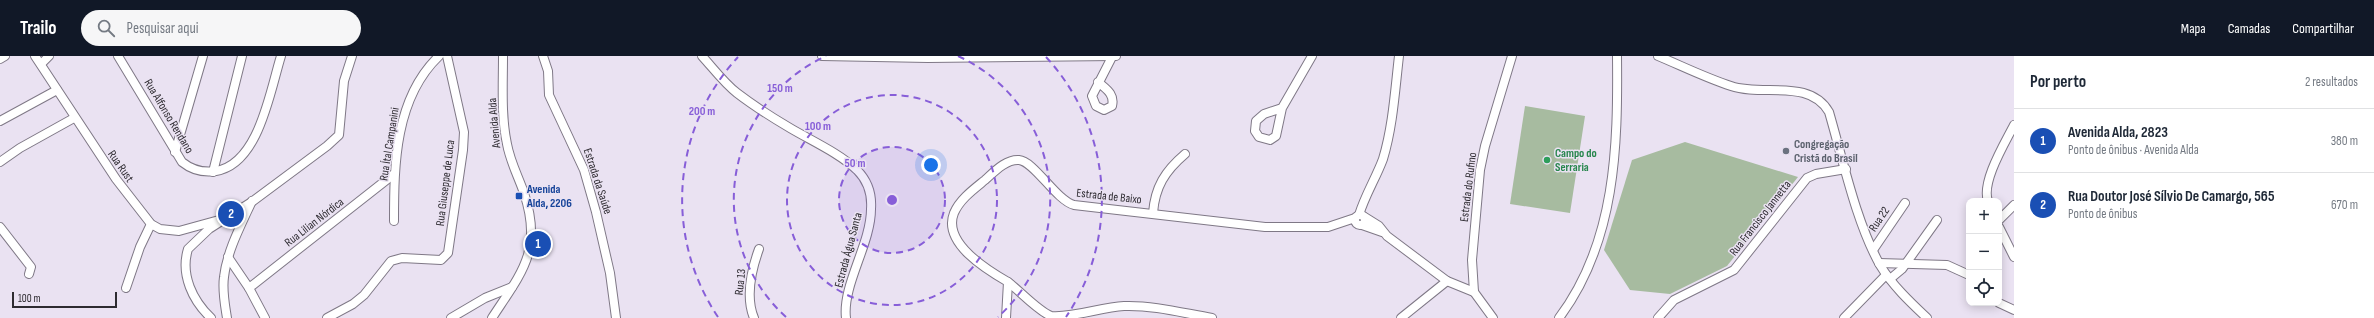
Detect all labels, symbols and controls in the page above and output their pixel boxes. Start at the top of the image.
search box [81,10,361,46]
text: Trailo [20,17,57,40]
icon: search [95,17,117,39]
text: Pesquisar aqui [127,19,199,38]
text: Mapa [2181,20,2206,37]
text: Camadas [2228,20,2270,37]
text: Compartilhar [2292,20,2354,37]
text: Por perto [2030,72,2086,92]
text: 2 resultados [2305,74,2358,90]
street label: Rua Alfonso Rendano [140,76,197,156]
text: 150 m [767,81,793,96]
street label: Avenida Alda [485,97,504,150]
text: 200 m [689,104,715,119]
street label: Rua Ítal Campanini [376,106,403,182]
text: 100 m [805,119,831,134]
text: Avenida Alda, 2823 [2068,123,2168,142]
text: 1 [2040,133,2046,149]
text: 380 m [2331,133,2358,149]
place label: Congregação Cristã do Brasil [1794,137,1858,166]
street label: Rua Giuseppe de Luca [433,139,458,227]
text: Ponto de ônibus · Avenida Alda [2068,142,2199,158]
street label: Estrada da Saúde [580,146,615,216]
place label: Campo do Serraria [1555,146,1597,175]
marker: Congregação Cristã do Brasil [1781,146,1791,156]
street label: Rua Rust [104,147,137,185]
street label: Estrada do Rufino [1457,151,1480,223]
your location [921,155,941,175]
marker: Campo do Serraria [1542,155,1552,165]
text: 50 m [845,156,865,171]
street label: Rua Francisco Jannetta [1726,177,1795,259]
place label: Avenida Alda, 2206 [526,182,572,211]
street label: Estrada de Baixo [1076,186,1142,207]
text: Rua Doutor José Sílvio De Camargo, 565 [2068,187,2274,206]
marker: Avenida Alda, 2206 [514,191,524,201]
centre of rings [885,193,899,207]
street label: Rua Lilian Nórdica [282,194,347,250]
text: 2 [2040,197,2046,213]
text: 670 m [2331,197,2358,213]
map controls [1966,198,2002,306]
button: + [1966,198,2002,234]
pin: 2 [218,199,244,229]
street label: Rua 22 [1866,204,1893,235]
text: Ponto de ônibus [2068,206,2137,222]
street label: Estrada Água Santa [831,211,866,289]
pin: 1 [525,229,551,259]
button: − [1966,234,2002,270]
street label: Rua 13 [732,268,749,296]
button: locate [1966,270,2002,306]
scale bar [12,290,117,309]
text: 100 m [18,292,40,305]

